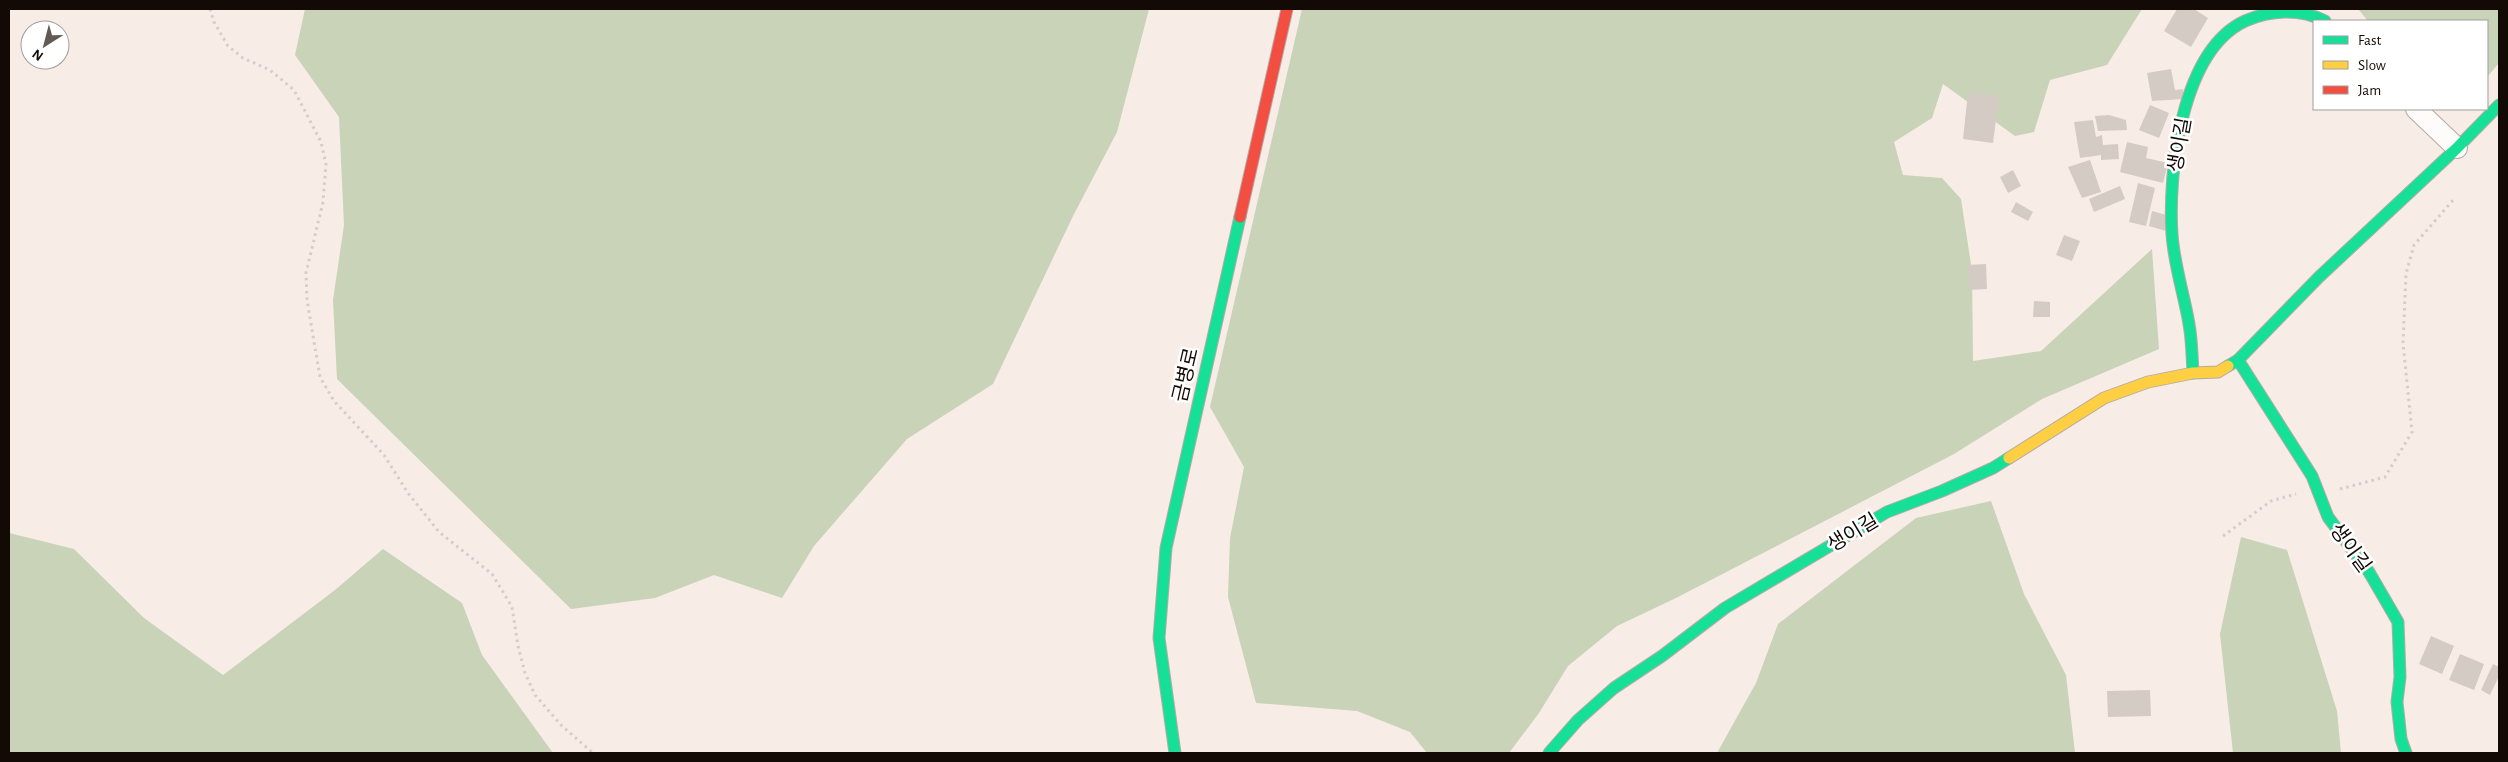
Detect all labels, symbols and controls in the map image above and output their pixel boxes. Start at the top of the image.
north arrow [20,20,70,70]
legend [2313,20,2488,110]
text: Fast [2358,33,2382,48]
text: N [30,46,46,63]
text: Slow [2358,58,2386,73]
text: Jam [2358,83,2381,98]
street label: 생이길 [2164,116,2195,174]
street label: 금병로 [1169,346,1202,404]
street label: 생이길 [1824,509,1882,556]
street label: 생이길 [2326,519,2375,576]

